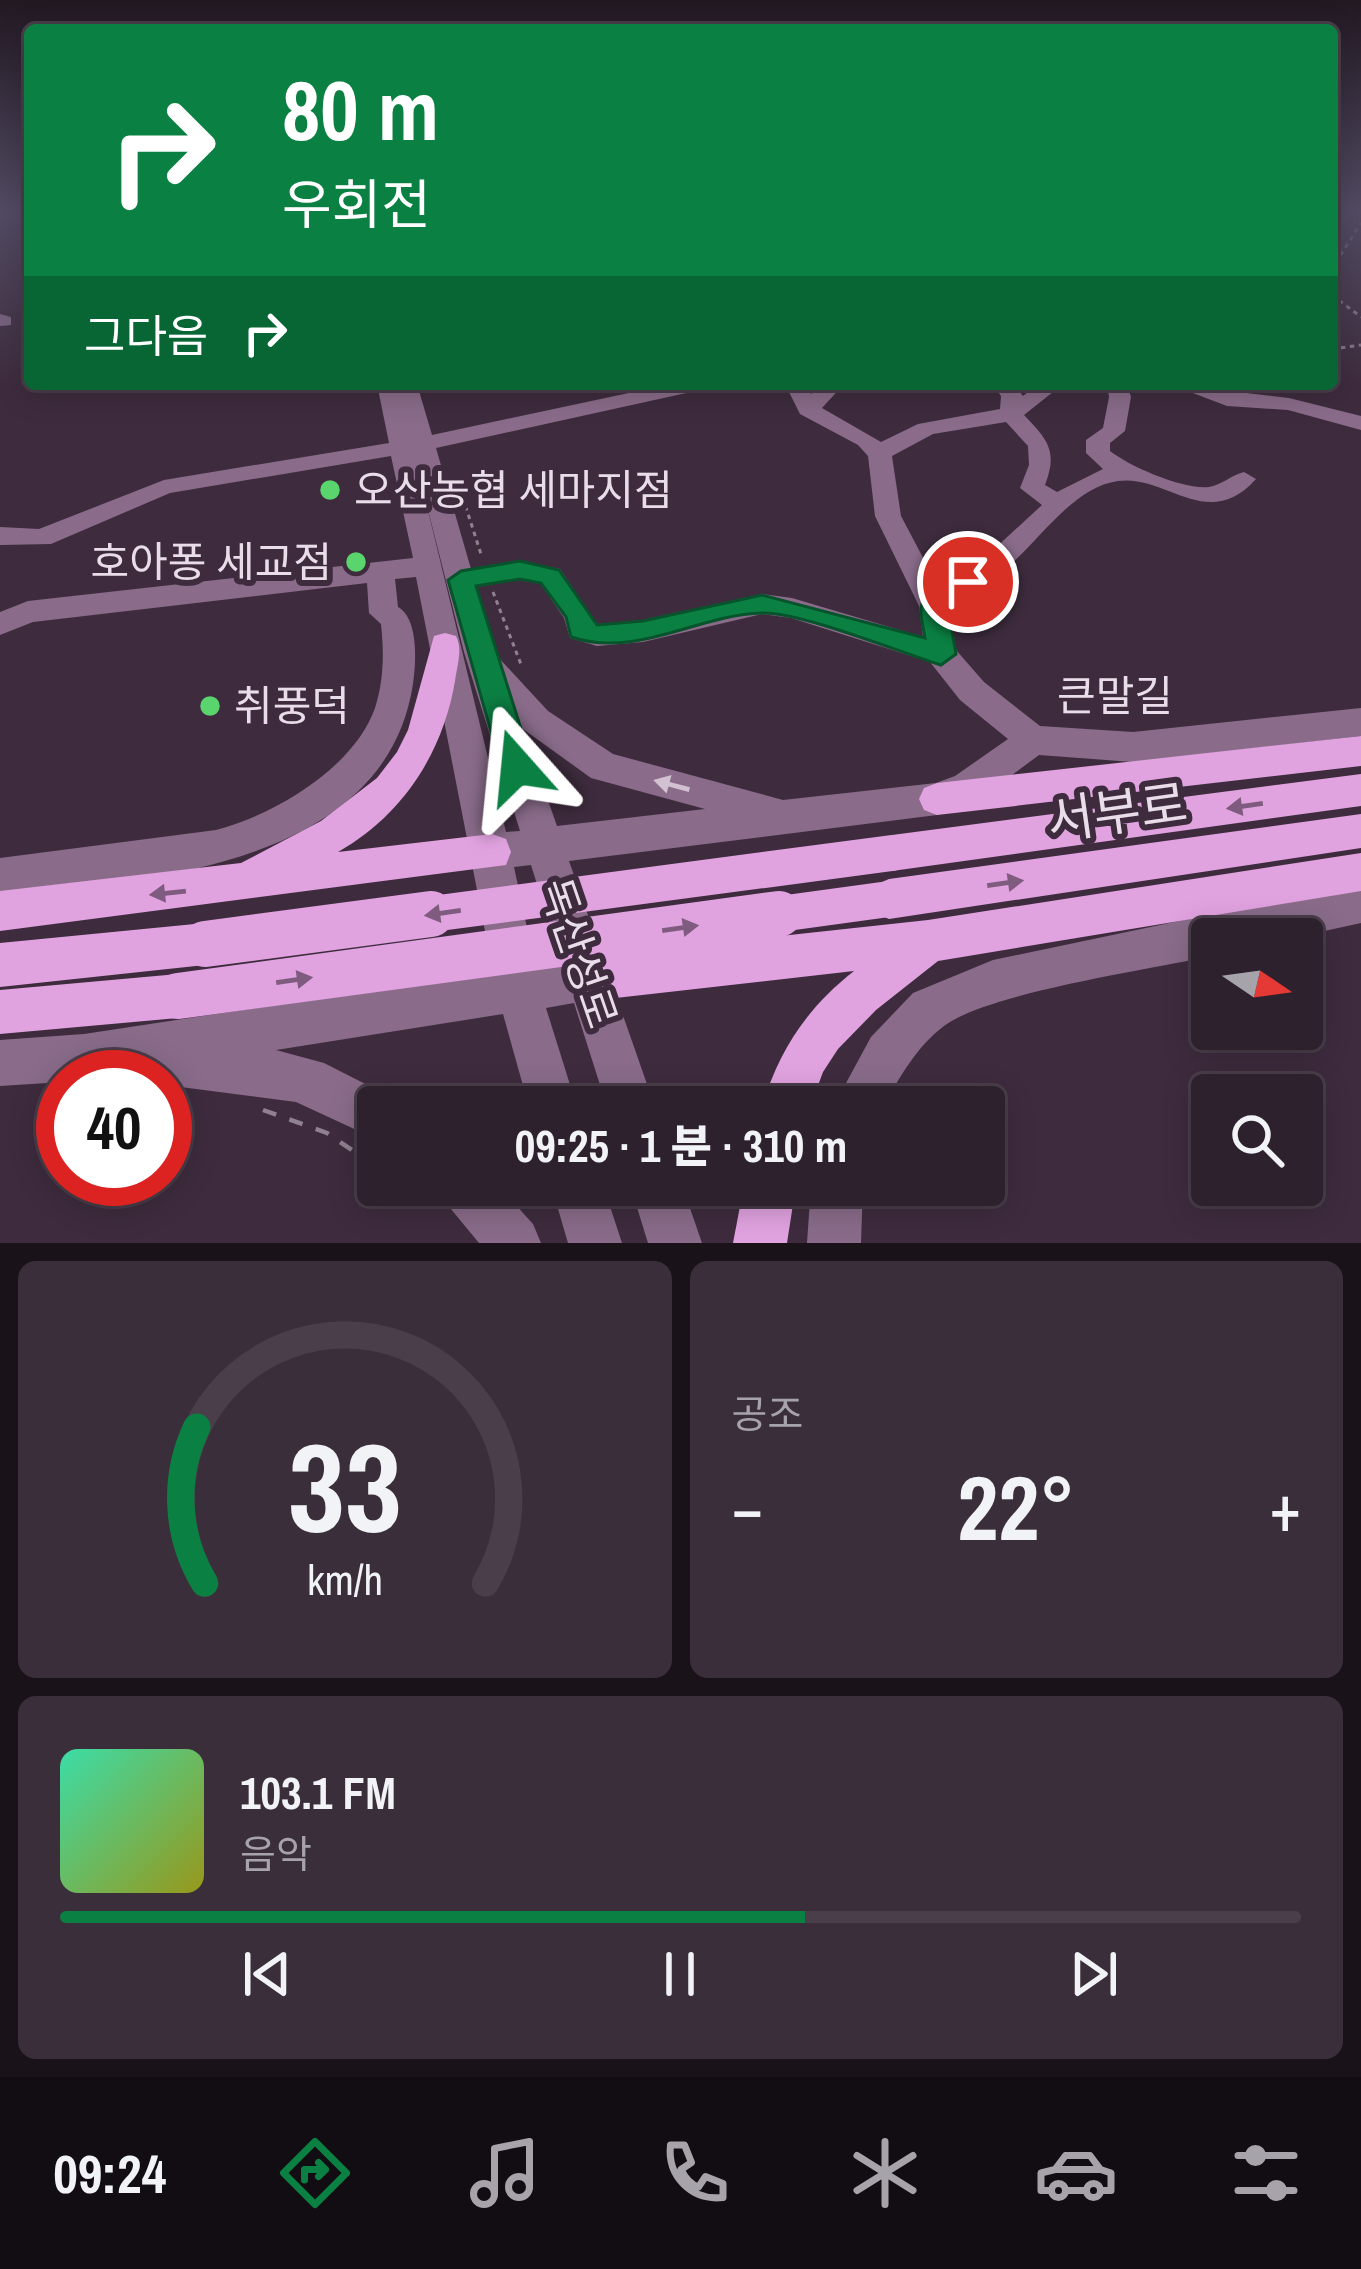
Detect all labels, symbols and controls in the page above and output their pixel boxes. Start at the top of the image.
text: 80 m [282,53,439,166]
icon: right [84,72,240,228]
text: 우회전 [282,168,431,241]
icon: right [232,300,298,366]
text: 그다음 [84,305,208,366]
place label: 오산농협 세마지점 [354,462,673,518]
marker: 오산농협 세마지점 [317,477,343,503]
pin [917,531,1019,633]
place label: 호아퐁 세교점 [91,534,332,590]
marker: 호아퐁 세교점 [343,549,369,575]
icon: arrive [935,549,1001,615]
street label: 큰말길 [1057,668,1173,724]
place label: 취풍덕 [234,678,350,734]
marker: 취풍덕 [197,693,223,719]
position arrow [454,704,580,830]
street label: 서부로 [1042,768,1191,855]
one-way arrow [654,775,691,794]
one-way arrow [1226,796,1263,815]
street label: 독산성로 [527,871,631,1035]
one-way arrow [987,873,1024,892]
one-way arrow [149,884,186,903]
one-way arrow [424,903,462,922]
one-way arrow [662,918,699,937]
north arrow [1191,918,1323,1050]
map controls [1191,918,1323,1206]
one-way arrow [276,971,313,990]
speed limit sign: 40 [36,1050,192,1206]
button: search [1191,1074,1323,1206]
text: 09:25 · 1 분 · 310 m [515,1115,847,1176]
text: 공조 [732,1388,803,1440]
text: 33 [288,1403,402,1571]
text: 22° [957,1447,1075,1568]
text: − [732,1463,763,1552]
text: + [1269,1463,1301,1552]
text: km/h [307,1550,383,1607]
text: 103.1 FM [240,1762,396,1823]
text: 음악 [240,1828,312,1880]
icon: previous [234,1941,300,2007]
icon: pause [647,1941,713,2007]
icon: next [1061,1941,1127,2007]
icon: directions [273,2131,357,2215]
icon: music [463,2131,547,2215]
icon: phone [653,2131,737,2215]
icon: climate [843,2131,927,2215]
icon: car [1034,2131,1118,2215]
icon: filters [1224,2131,1308,2215]
text: 09:24 [53,2137,166,2210]

